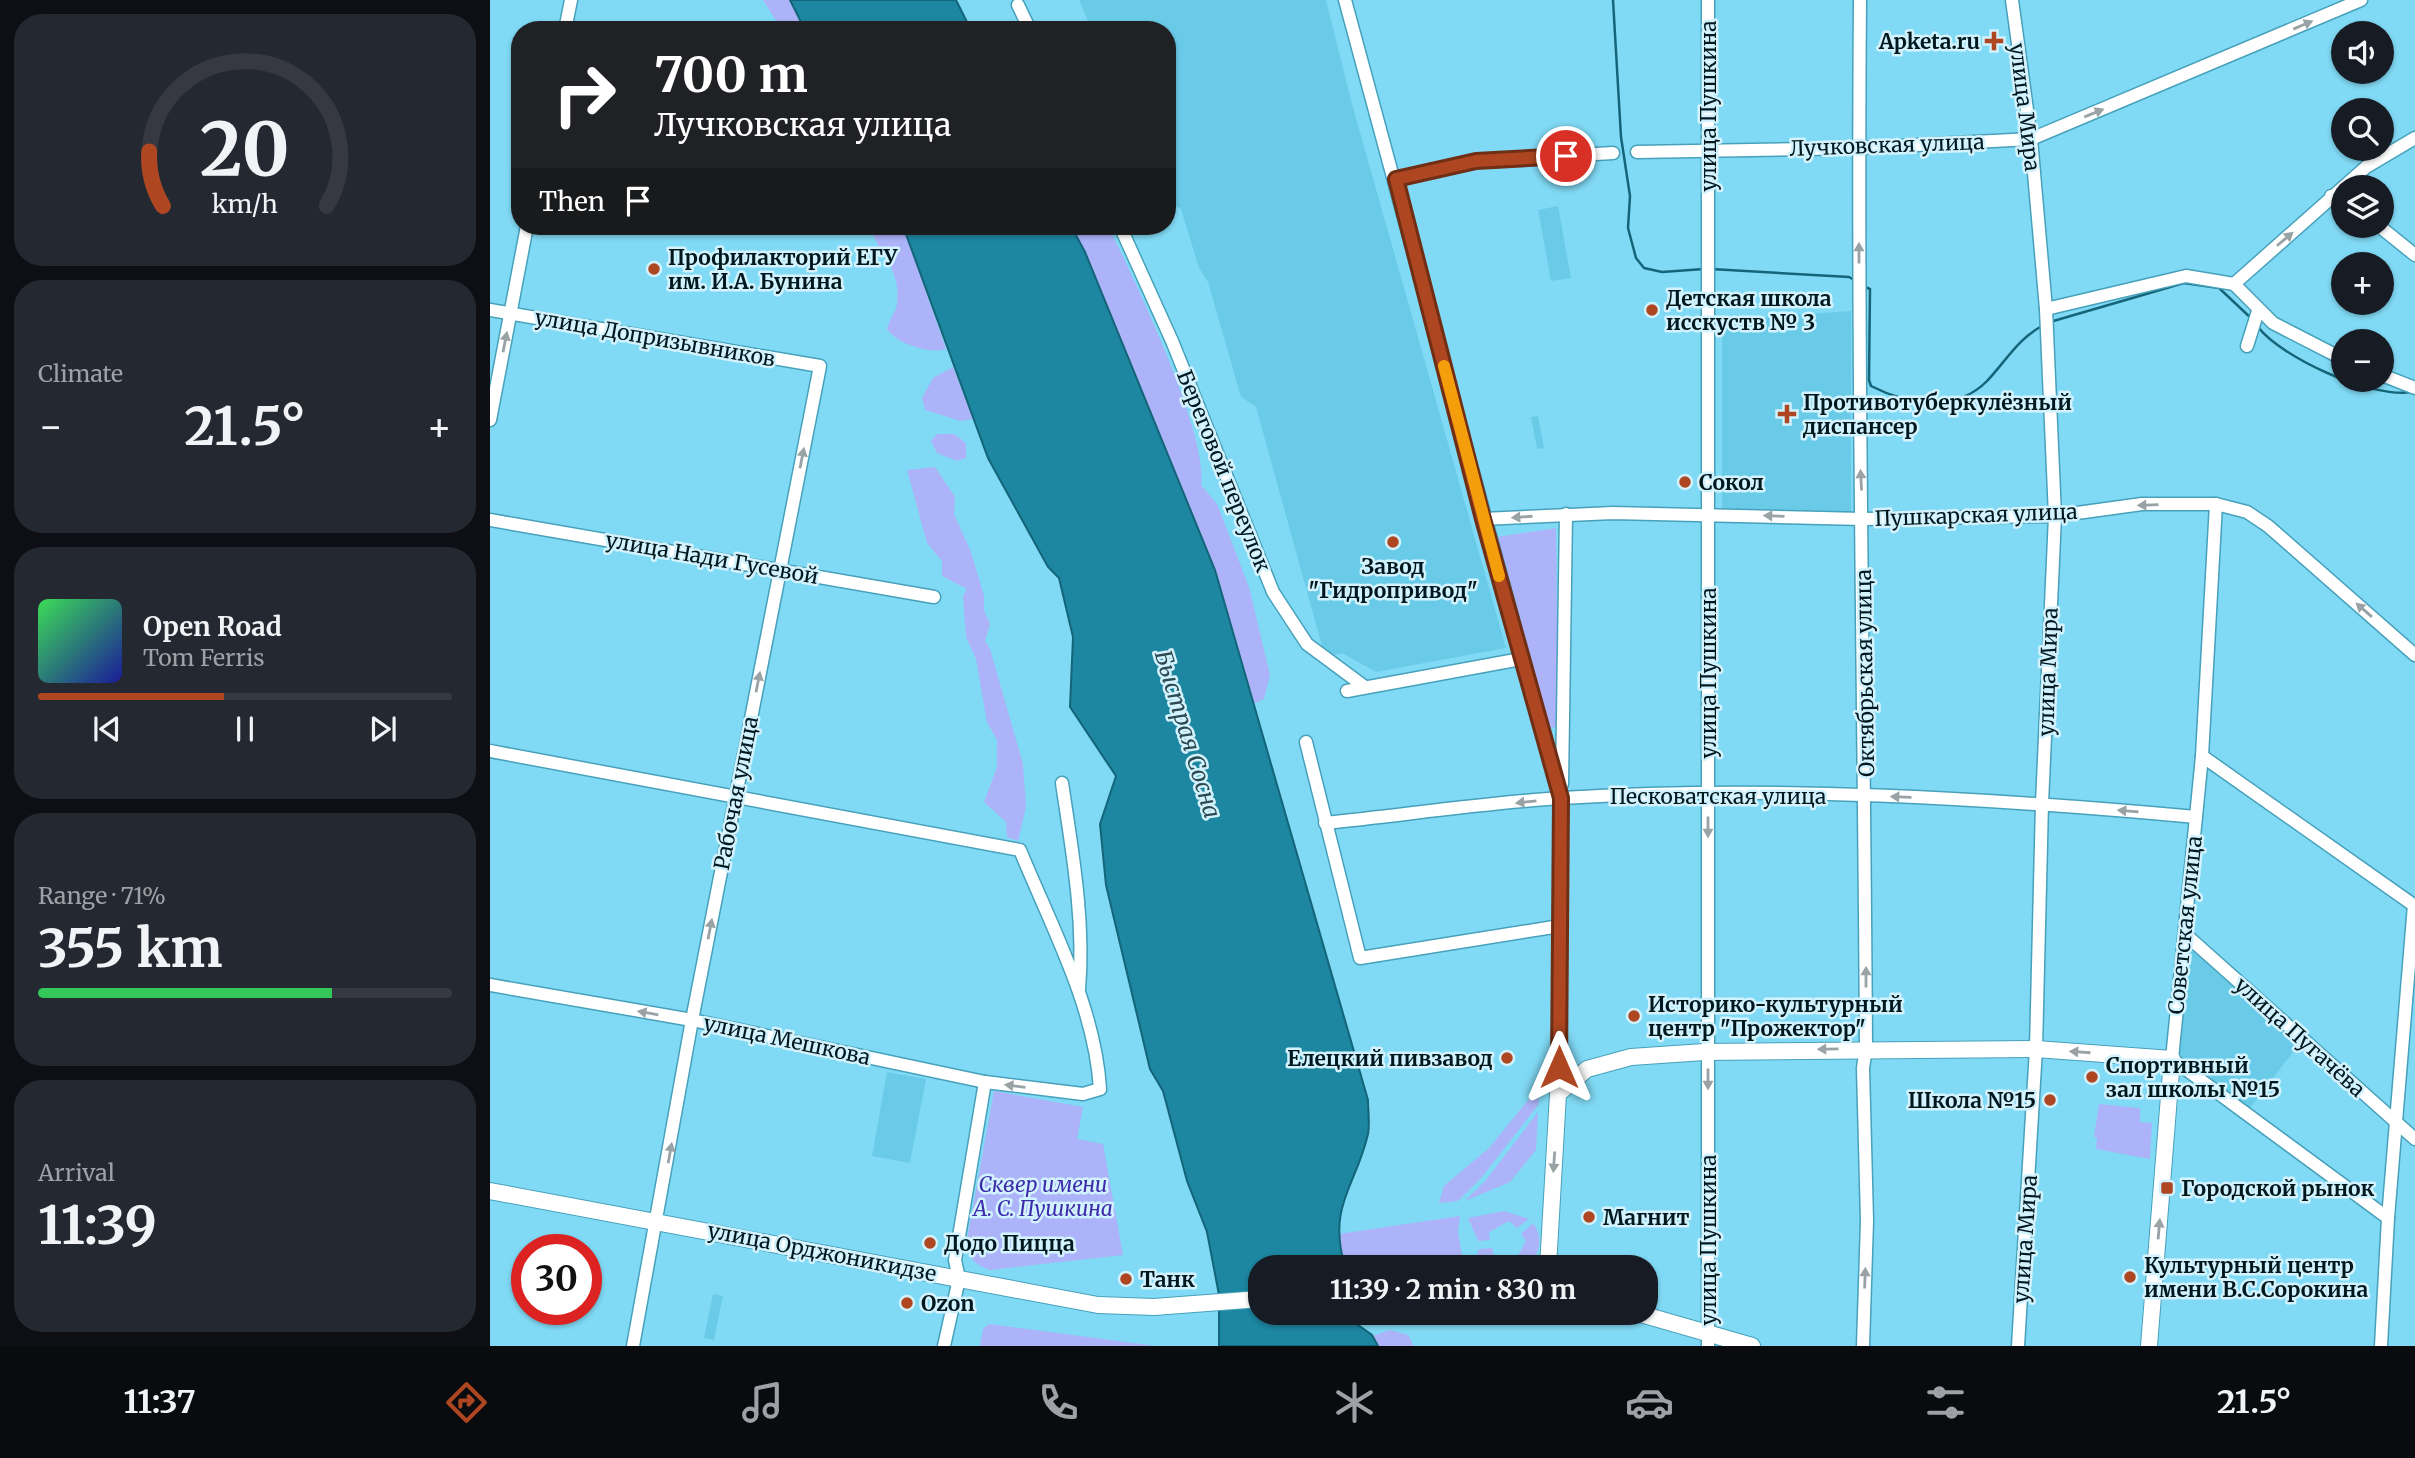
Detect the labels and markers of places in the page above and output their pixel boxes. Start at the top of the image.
place label: Apketa.ru [1878,28,1980,55]
marker: Apketa.ru [1986,33,2002,49]
pin [1536,126,1596,186]
place label: Профилакторий ЕГУ им. И.А. Бунина [668,244,898,295]
marker: Профилакторий ЕГУ им. И.А. Бунина [646,261,662,277]
place label: Детская школа исскуств № 3 [1666,285,1832,336]
marker: Детская школа исскуств № 3 [1644,302,1660,318]
place label: Противотуберкулёзный диспансер [1802,389,2072,440]
marker: Противотуберкулёзный диспансер [1777,404,1797,424]
place label: Сокол [1699,469,1764,496]
marker: Сокол [1677,474,1693,490]
marker: Завод "Гидропривод" [1385,534,1401,550]
place label: Завод "Гидропривод" [1308,553,1478,604]
place label: Историко-культурный центр "Прожектор" [1648,991,1903,1042]
marker: Историко-культурный центр "Прожектор" [1626,1008,1642,1024]
place label: Елецкий пивзавод [1287,1045,1493,1072]
marker: Елецкий пивзавод [1499,1050,1515,1066]
place label: Спортивный зал школы №15 [2106,1052,2280,1103]
marker: Спортивный зал школы №15 [2084,1069,2100,1085]
place label: Школа №15 [1908,1087,2036,1114]
marker: Школа №15 [2042,1092,2058,1108]
place label: Городской рынок [2181,1175,2374,1202]
marker: Городской рынок [2159,1180,2175,1196]
place label: Магнит [1603,1204,1690,1231]
marker: Магнит [1581,1209,1597,1225]
place label: Додо Пицца [944,1230,1075,1257]
marker: Додо Пицца [922,1235,938,1251]
place label: Культурный центр имени В.С.Сорокина [2144,1252,2368,1303]
place label: Танк [1140,1266,1195,1293]
marker: Культурный центр имени В.С.Сорокина [2122,1269,2138,1285]
marker: Танк [1118,1271,1134,1287]
place label: Ozon [921,1290,975,1317]
marker: Ozon [899,1295,915,1311]

